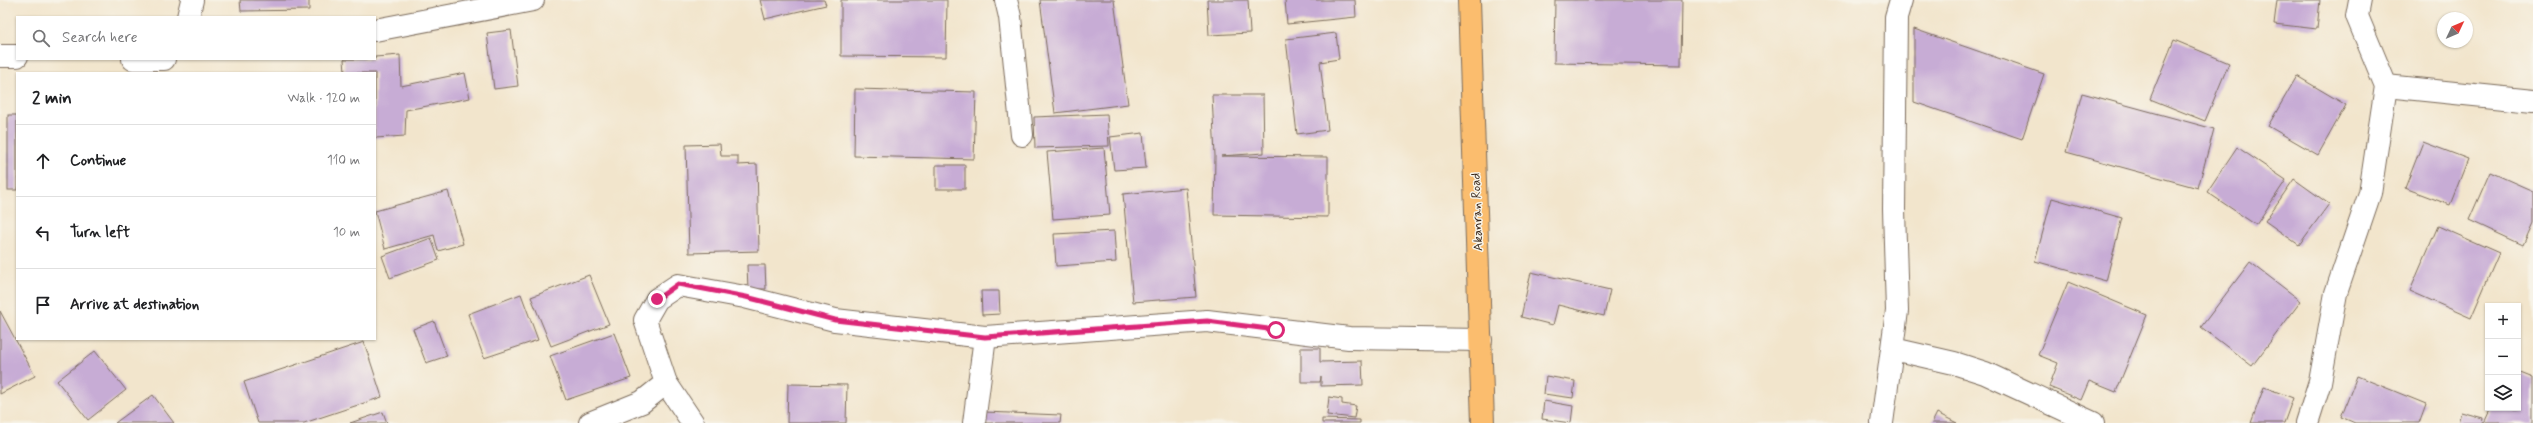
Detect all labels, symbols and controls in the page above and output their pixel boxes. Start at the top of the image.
north arrow [2437,12,2473,48]
search box [16,16,376,60]
icon: search [30,27,52,49]
text: Search here [62,28,138,48]
text: 2 min [32,87,72,109]
text: Walk · 120 m [288,90,360,107]
icon: ahead [32,150,54,172]
text: Continue [70,151,126,171]
text: 110 m [327,152,360,169]
street label: Akanran Road [1468,172,1487,251]
icon: left [32,222,54,244]
text: Turn left [70,223,130,243]
text: 10 m [333,224,360,241]
route end [648,290,666,308]
icon: arrive [32,294,54,316]
text: Arrive at destination [70,295,199,315]
map controls [2485,303,2521,411]
button: + [2485,303,2521,339]
route start [1267,321,1285,339]
button: − [2485,339,2521,375]
button: layers [2485,375,2521,411]

